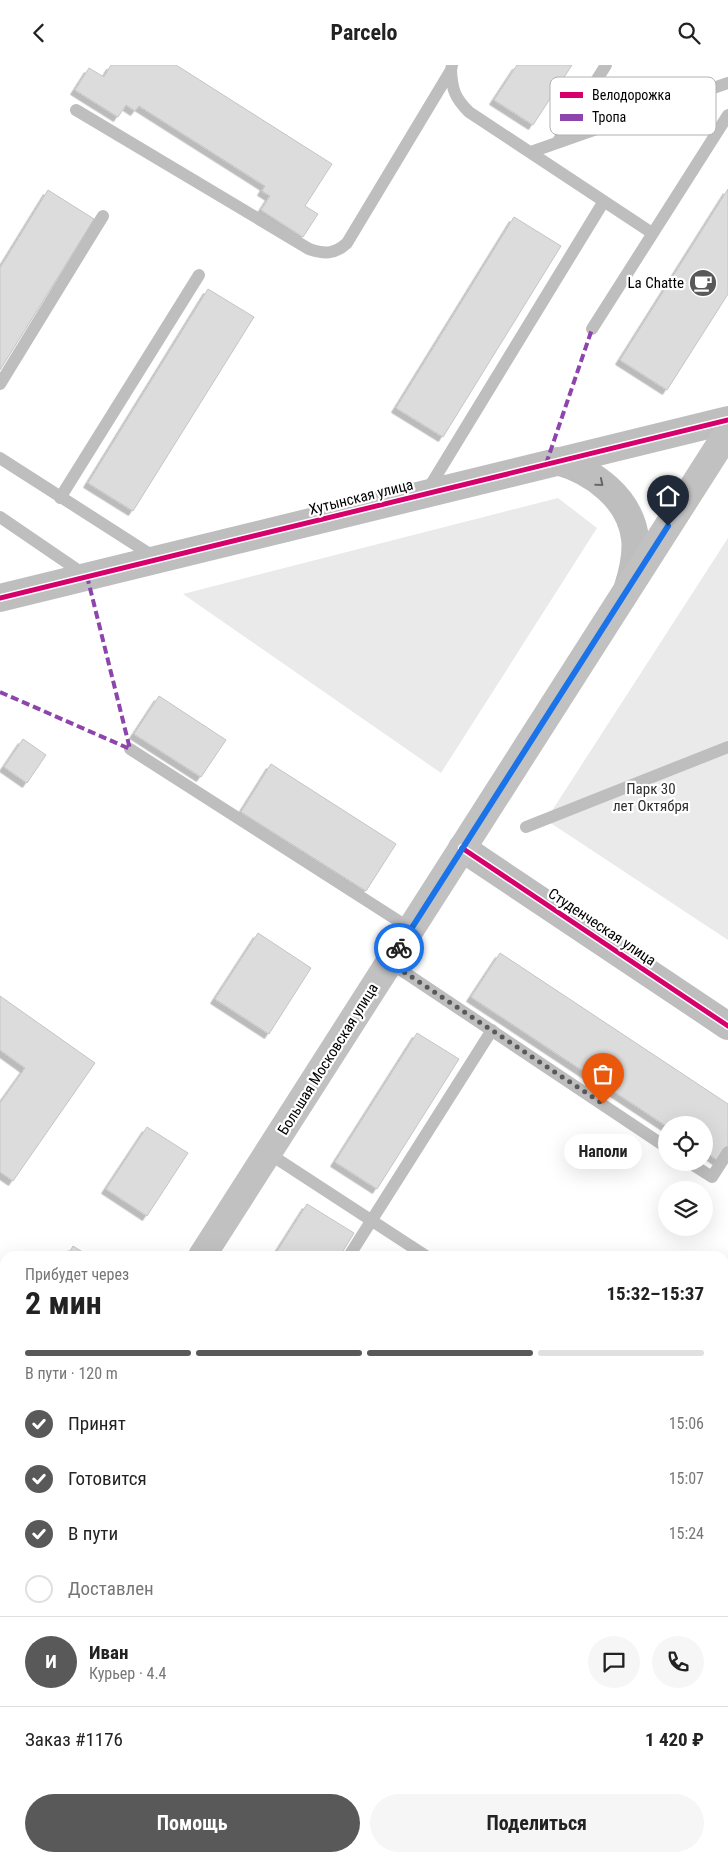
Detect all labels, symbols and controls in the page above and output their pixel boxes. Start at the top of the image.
icon: back [25,19,53,47]
icon: search [675,19,703,47]
text: Parcelo [331,20,397,45]
legend [550,77,716,135]
text: Велодорожка [592,87,671,103]
text: Тропа [592,109,626,125]
cafe icon: La Chatte [688,268,718,298]
place label: La Chatte [627,274,684,292]
street label: Хутынская улица [307,475,415,519]
pin [647,475,689,526]
one-way arrow [595,477,604,486]
icon: home [654,482,682,510]
park label: Парк 30 лет Октября [613,780,689,815]
street label: Студенческая улица [545,884,659,970]
courier [374,923,424,973]
icon: bike [385,934,413,962]
street label: Большая Московская улица [274,980,382,1138]
pin [582,1053,624,1104]
icon: bag [589,1060,617,1088]
map controls [658,1116,713,1236]
button: locate [658,1116,713,1171]
callout: Наполи [564,1134,642,1169]
text: Наполи [578,1142,628,1161]
button: layers [658,1181,713,1236]
text: Прибудет через [25,1265,129,1284]
text: 15:32–15:37 [606,1282,704,1305]
text: 2 мин [25,1284,102,1322]
text: В пути · 120 m [25,1364,118,1383]
icon: check [25,1410,53,1438]
text: Принят [68,1412,126,1435]
text: 15:06 [669,1414,704,1433]
icon: check [25,1465,53,1493]
text: Готовится [68,1467,147,1490]
text: 15:07 [669,1469,704,1488]
icon: check [25,1520,53,1548]
text: В пути [68,1522,118,1545]
text: 15:24 [669,1524,704,1543]
text: Доставлен [68,1577,154,1600]
button: chat [588,1636,640,1688]
button: phone [652,1636,704,1688]
text: Иван [89,1641,128,1664]
text: И [45,1650,57,1673]
text: Курьер · 4.4 [89,1664,167,1683]
text: Заказ #1176 [25,1728,123,1751]
text: 1 420 ₽ [645,1728,704,1751]
button: Помощь [25,1794,360,1852]
button: Поделиться [370,1794,704,1852]

